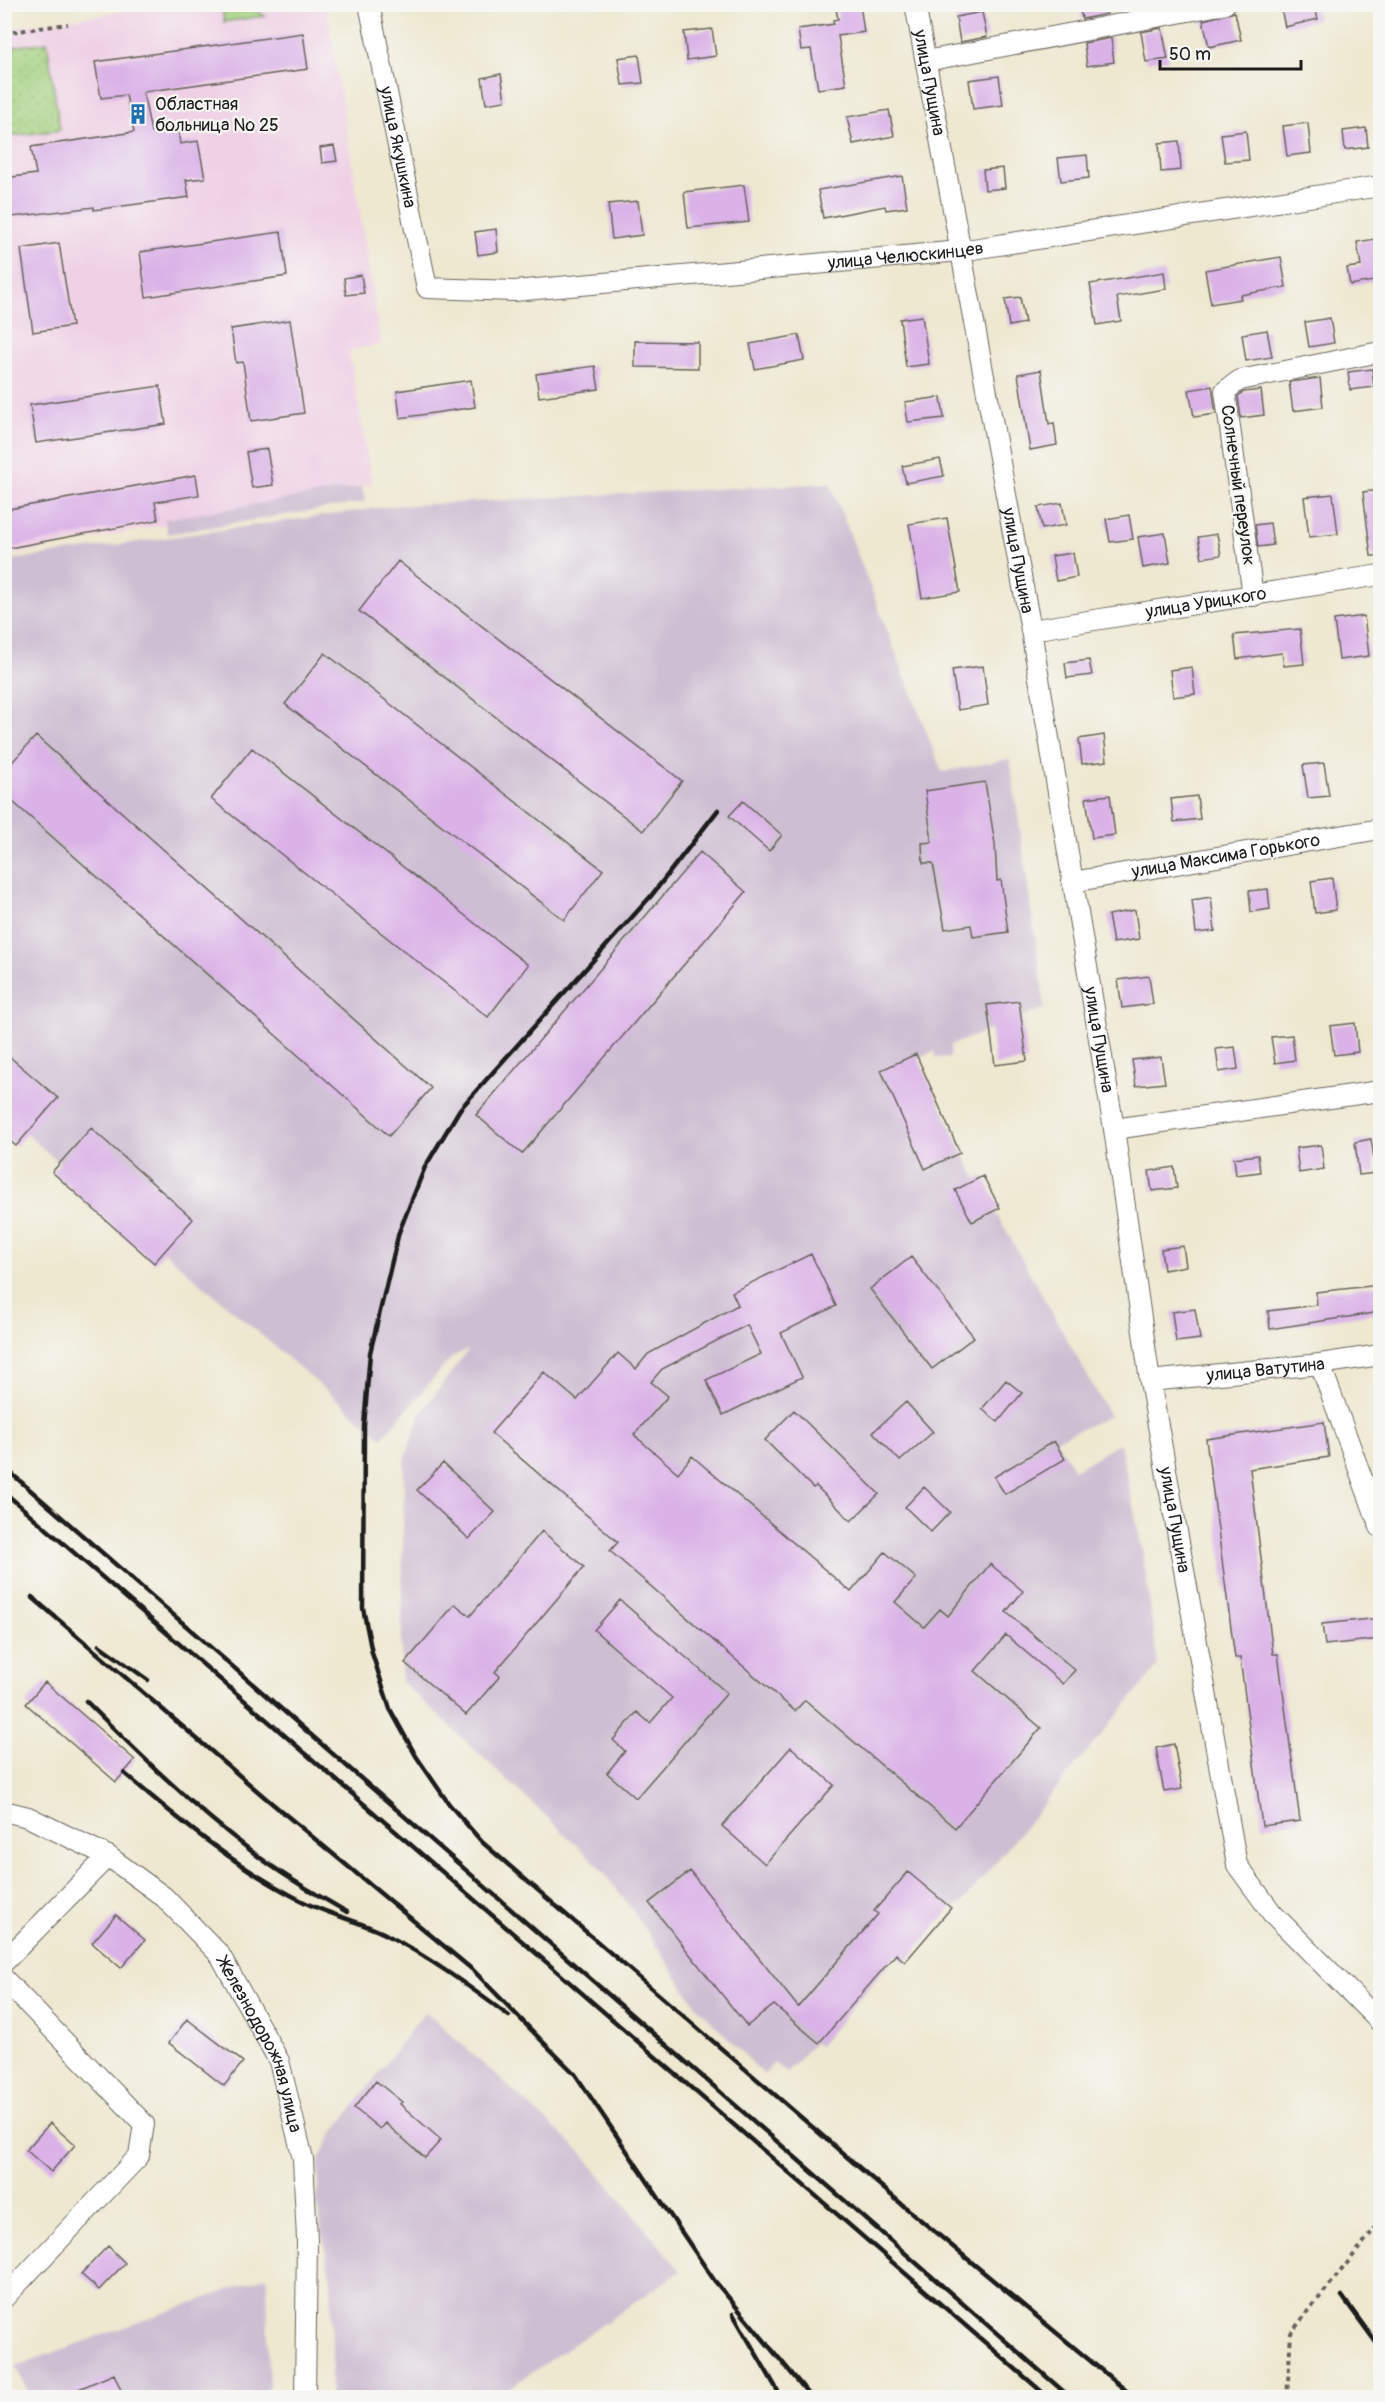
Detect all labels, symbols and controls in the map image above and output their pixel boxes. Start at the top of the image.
street label: улица Пущина [908,27,951,137]
scale bar [1160,33,1301,71]
text: 50 m [1169,43,1211,66]
street label: улица Якушкина [374,83,422,210]
place label: Областная больница № 25 [155,93,279,137]
building icon: Областная больница № 25 [126,102,150,126]
street label: улица Челюскинцев [826,236,985,274]
street label: Солнечный переулок [1215,403,1261,567]
street label: улица Пущина [997,505,1039,615]
street label: улица Урицкого [1143,582,1268,623]
street label: улица Максима Горького [1129,828,1322,883]
street label: улица Пущина [1079,984,1119,1094]
street label: улица Ватутина [1204,1352,1326,1387]
street label: улица Пущина [1154,1464,1196,1574]
street label: Железнодорожная улица [211,1950,308,2135]

